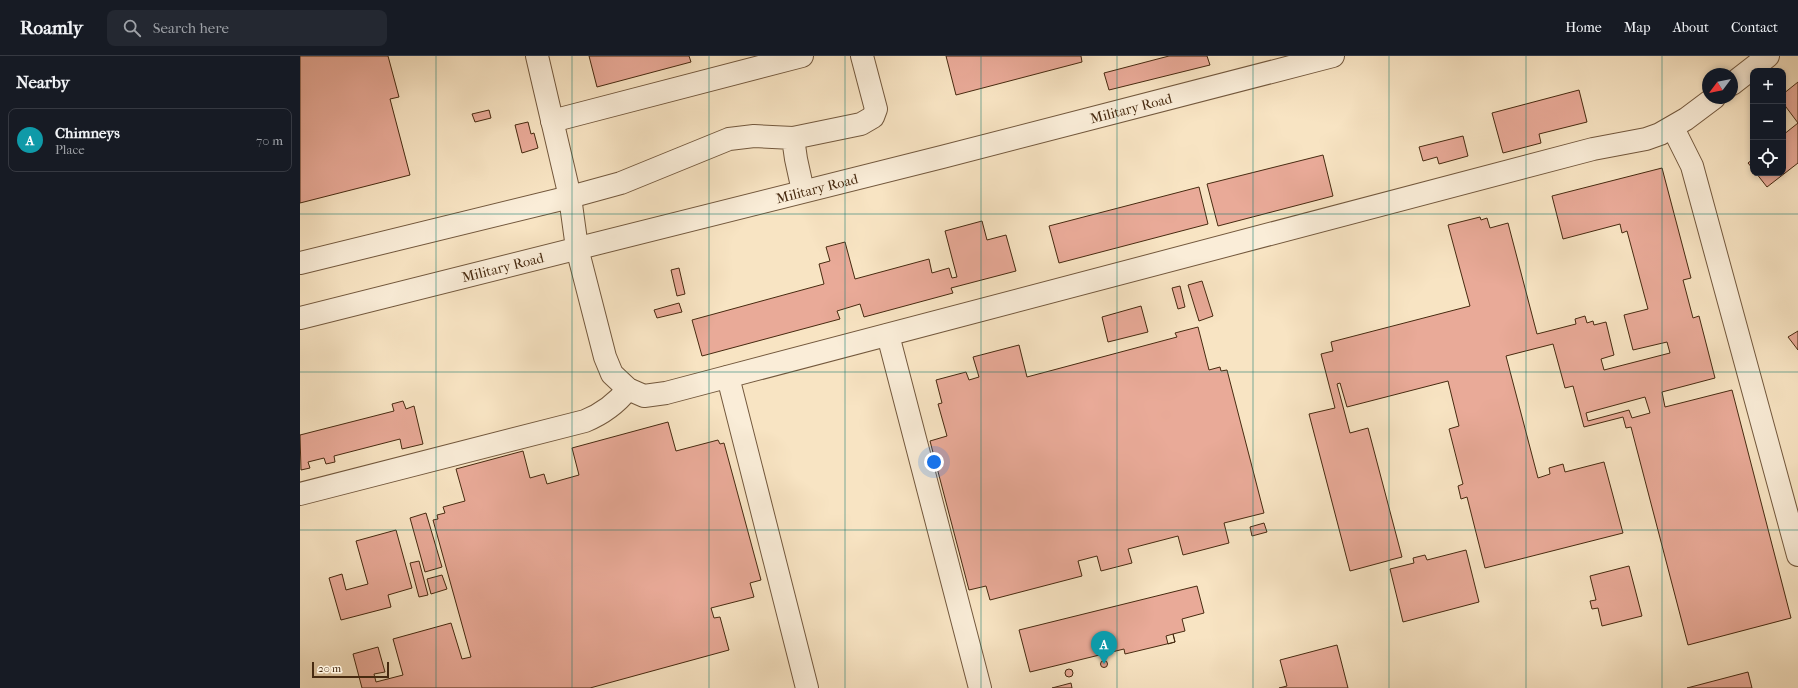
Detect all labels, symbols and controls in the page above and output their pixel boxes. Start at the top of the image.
search box [107,10,387,46]
text: Roamly [20,17,83,39]
icon: search [121,17,143,39]
text: Search here [153,19,229,37]
text: Home [1565,19,1602,36]
text: Map [1624,19,1651,36]
text: About [1673,19,1709,36]
text: Contact [1731,19,1778,36]
north arrow [1702,68,1738,104]
map controls [1750,68,1786,176]
button: + [1750,68,1786,104]
text: Nearby [16,72,70,92]
street label: Military Road [1088,90,1174,127]
button: − [1750,104,1786,140]
text: Chimneys [55,124,120,142]
text: A [26,133,34,148]
text: 70 m [256,133,283,148]
button: locate [1750,140,1786,176]
text: Place [55,142,85,157]
street label: Military Road [774,170,860,207]
street label: Military Road [460,249,546,286]
your location [924,452,944,472]
pin: A [1091,631,1117,664]
scale bar [312,660,389,679]
text: 20 m [318,662,341,675]

